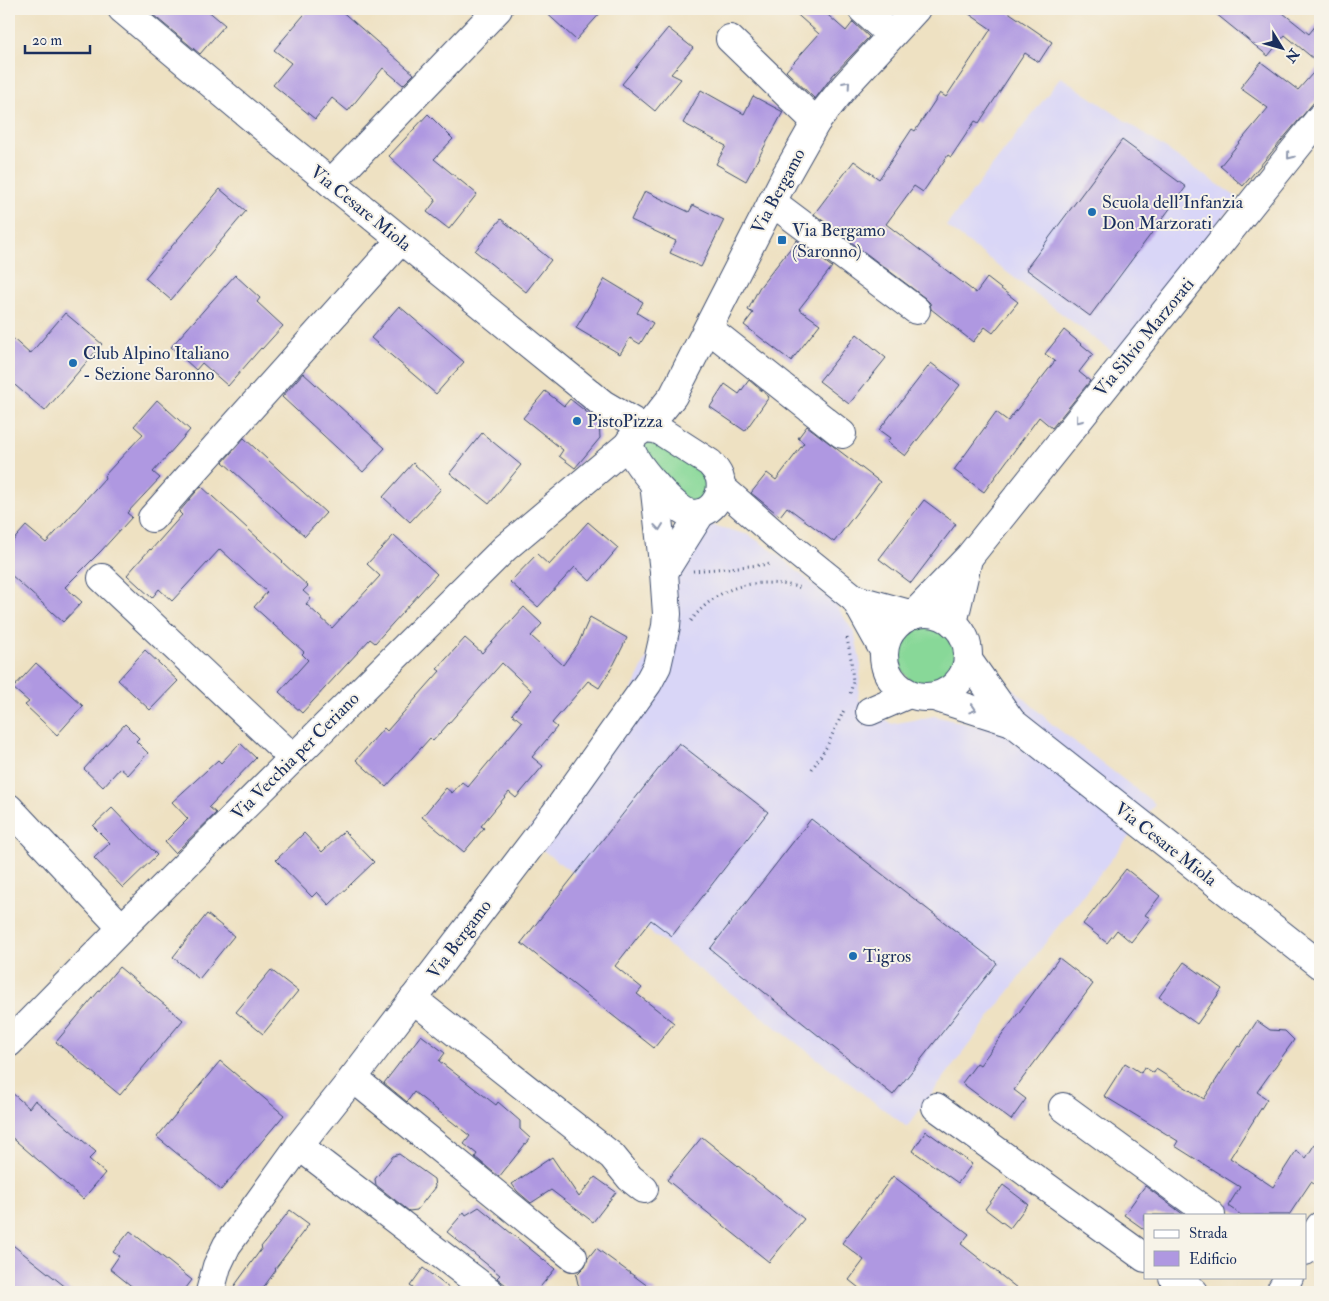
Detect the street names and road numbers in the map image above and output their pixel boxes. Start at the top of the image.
street label: Via Bergamo [746,144,811,238]
street label: Via Cesare Miola [305,161,416,257]
street label: Via Silvio Marzorati [1089,273,1200,401]
street label: Via Vecchia per Ceriano [226,687,364,825]
street label: Via Cesare Miola [1110,797,1222,892]
street label: Via Bergamo [422,895,497,984]

